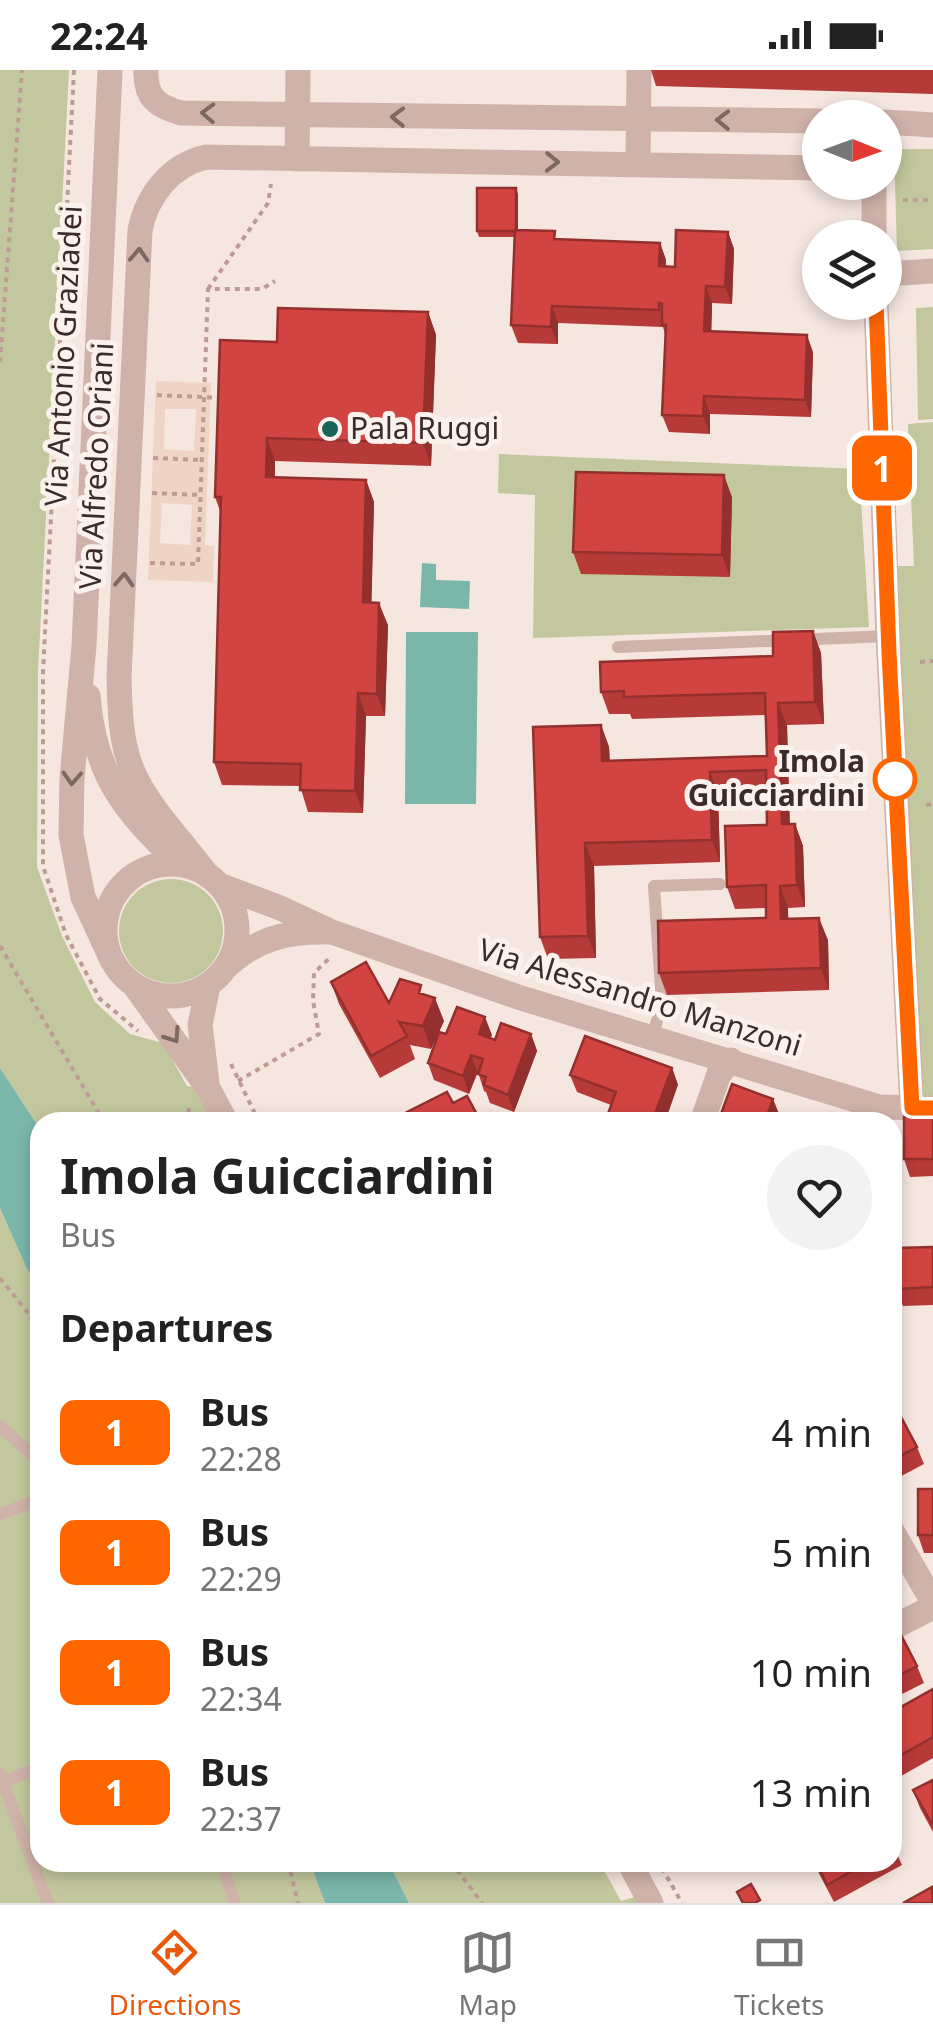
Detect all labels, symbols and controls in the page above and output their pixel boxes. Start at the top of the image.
text: 22:24 [50,9,148,61]
north arrow [802,100,902,200]
map controls [802,100,902,320]
one-way arrow [199,103,215,124]
one-way arrow [389,106,404,128]
one-way arrow [714,109,730,131]
one-way arrow [545,152,561,173]
street label: Via Antonio Graziadei [34,204,91,508]
button: layers [802,220,902,320]
one-way arrow [128,247,149,263]
street label: Via Alfredo Oriani [69,341,122,591]
place label: Pala Ruggi [350,407,499,448]
marker: Pala Ruggi [319,418,341,440]
line badge: 1 [850,436,914,500]
text: 1 [872,445,892,492]
one-way arrow [113,571,134,587]
place label: Imola Guicciardini [688,740,865,815]
marker: Imola Guicciardini [874,758,916,800]
one-way arrow [62,770,83,786]
street label: Via Alessandro Manzoni [474,928,807,1065]
one-way arrow [161,1025,179,1044]
text: Imola Guicciardini [60,1143,495,1208]
button: heart [767,1145,872,1250]
text: Bus [60,1213,116,1256]
text: Departures [60,1301,273,1353]
text: Bus [200,1385,269,1437]
text: 4 min [772,1406,872,1458]
text: 1 [105,1409,125,1456]
text: 22:28 [200,1437,282,1480]
text: Bus [200,1505,269,1557]
text: 5 min [772,1526,872,1578]
text: 1 [105,1529,125,1576]
text: 22:29 [200,1557,282,1600]
text: Bus [200,1625,269,1677]
text: 10 min [750,1646,872,1698]
text: 1 [105,1649,125,1696]
text: 22:34 [200,1677,282,1720]
text: Bus [200,1745,269,1797]
text: 13 min [750,1766,872,1818]
text: 1 [105,1769,125,1816]
text: 22:37 [200,1797,282,1840]
tab: Directions [109,1925,241,2023]
tab: Map [459,1925,517,2023]
tab: Tickets [734,1925,824,2023]

